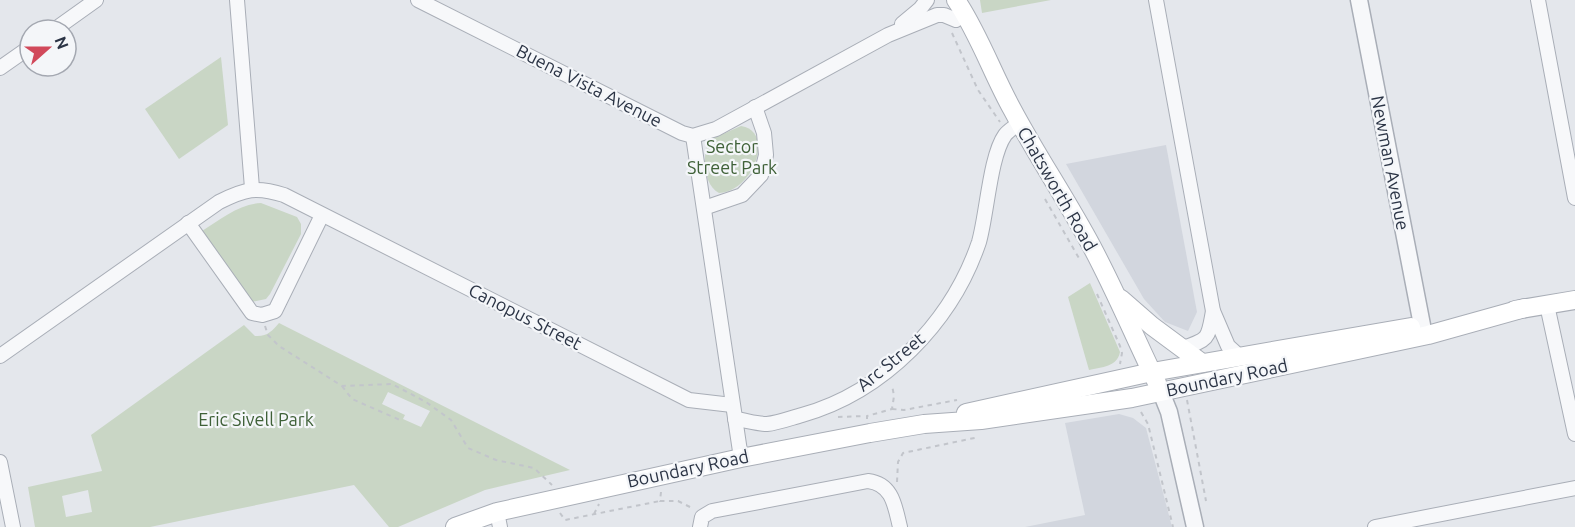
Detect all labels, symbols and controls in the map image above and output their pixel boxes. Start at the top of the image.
north arrow [18,18,78,78]
text: N [51,34,73,51]
street label: Buena Vista Avenue [513,40,666,130]
street label: Newman Avenue [1368,94,1414,232]
street label: Chatsworth Road [1014,123,1101,254]
park label: Sector Street Park [687,136,777,177]
street label: Canopus Street [466,279,585,353]
street label: Arc Street [852,328,928,395]
street label: Boundary Road [1164,354,1289,400]
park label: Eric Sivell Park [198,409,314,429]
street label: Boundary Road [625,445,750,491]

